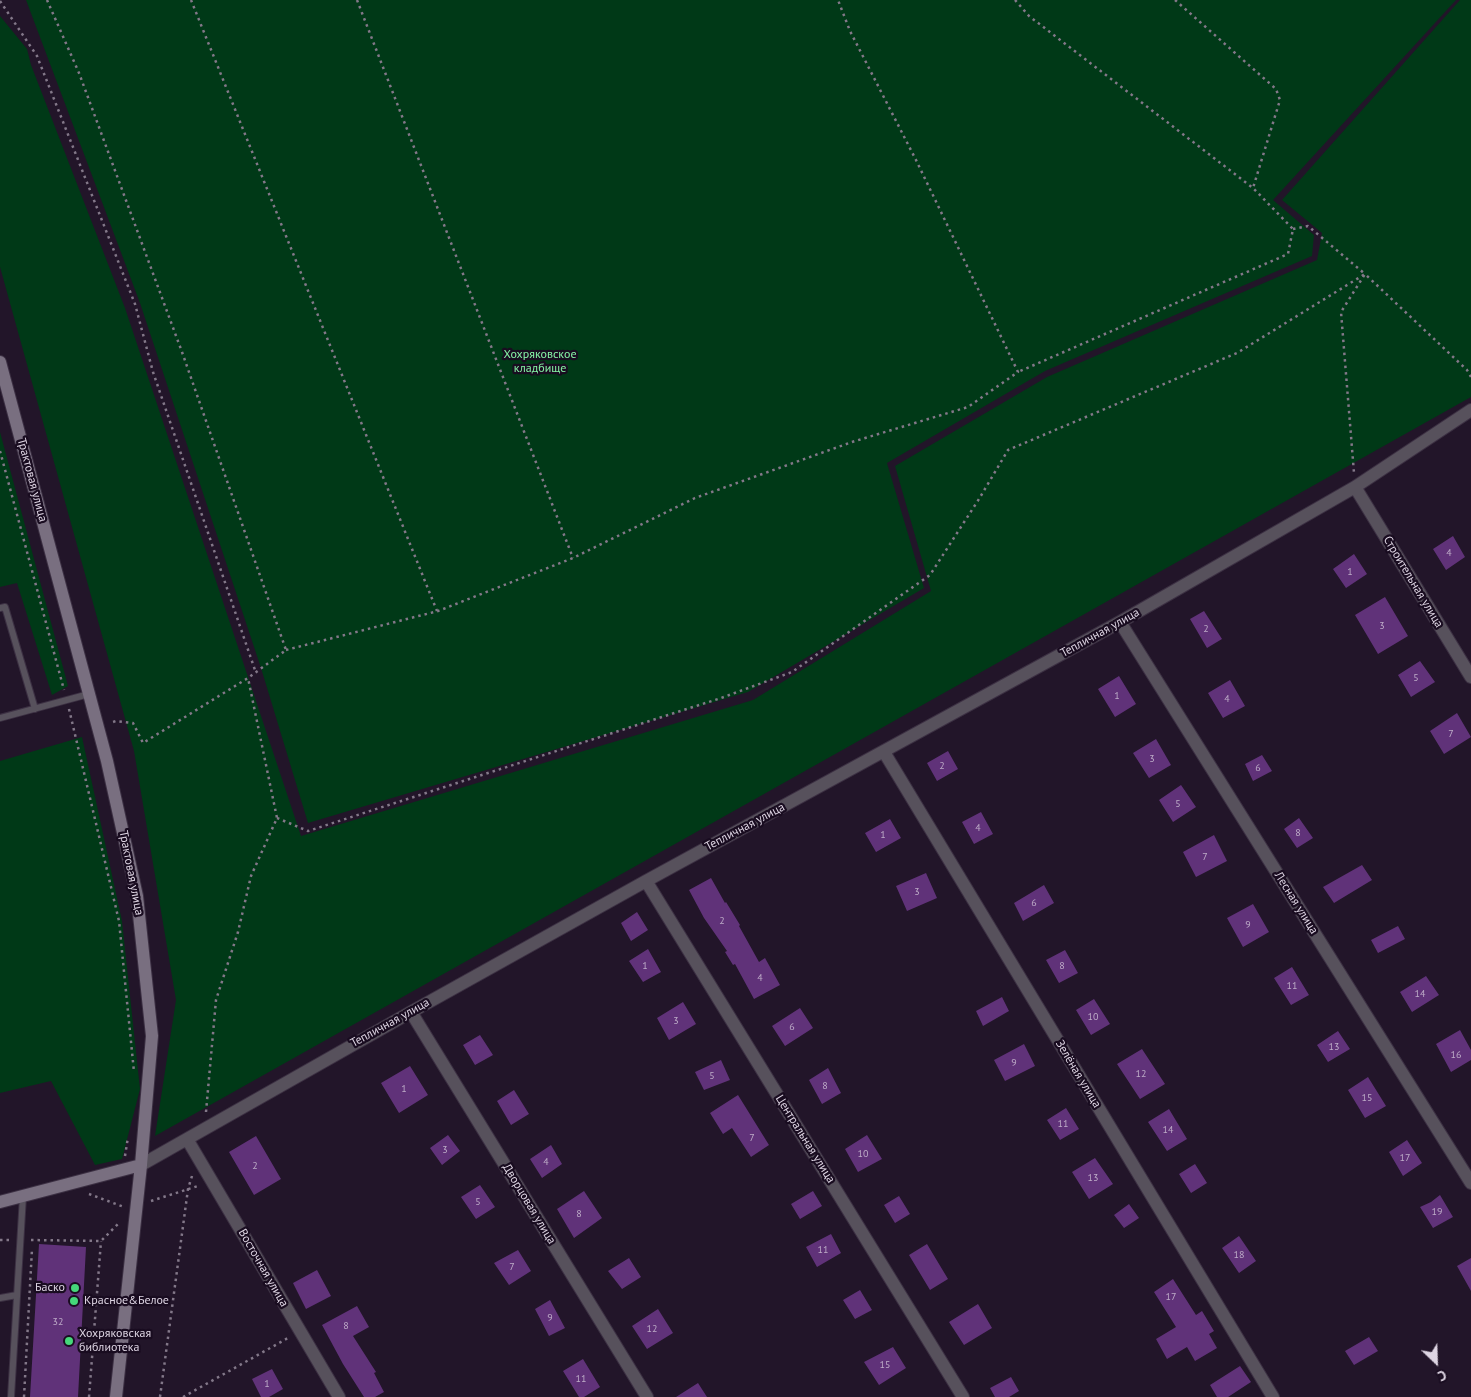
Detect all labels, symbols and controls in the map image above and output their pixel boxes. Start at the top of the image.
park label: Хохряковское кладбище [503,348,577,376]
street label: Трактовая улица [14,437,50,523]
street label: Строительная улица [1380,534,1446,630]
house number: 4 [1446,547,1452,559]
house number: 1 [1347,566,1353,578]
street label: Тепличная улица [1058,605,1142,661]
house number: 3 [1379,620,1385,632]
house number: 2 [1203,623,1209,635]
house number: 5 [1413,672,1419,684]
house number: 1 [1114,690,1120,702]
house number: 4 [1224,693,1230,705]
house number: 7 [1448,728,1454,740]
house number: 3 [1149,753,1155,765]
house number: 2 [939,760,945,772]
house number: 6 [1255,762,1261,774]
house number: 5 [1175,798,1181,810]
street label: Тепличная улица [703,800,787,854]
house number: 4 [975,822,981,834]
house number: 8 [1295,827,1301,839]
street label: Трактовая улица [116,829,146,917]
house number: 1 [880,829,886,841]
house number: 7 [1202,851,1208,863]
street label: Лесная улица [1271,869,1321,937]
house number: 3 [914,886,920,898]
house number: 6 [1031,897,1037,909]
house number: 2 [719,915,725,927]
house number: 9 [1245,919,1251,931]
house number: 1 [642,960,648,972]
house number: 8 [1059,960,1065,972]
house number: 4 [757,972,763,984]
house number: 11 [1287,980,1297,992]
house number: 14 [1415,988,1425,1000]
street label: Тепличная улица [348,995,432,1051]
house number: 10 [1088,1011,1098,1023]
house number: 3 [673,1015,679,1027]
house number: 6 [789,1021,795,1033]
street label: Зелёная улица [1052,1038,1104,1110]
house number: 13 [1329,1041,1339,1053]
house number: 16 [1451,1049,1461,1061]
house number: 9 [1011,1057,1017,1069]
house number: 12 [1136,1068,1146,1080]
house number: 5 [709,1070,715,1082]
house number: 8 [822,1080,828,1092]
house number: 1 [401,1083,407,1095]
street label: Центральная улица [772,1092,838,1186]
house number: 15 [1362,1092,1372,1104]
house number: 11 [1058,1118,1068,1130]
house number: 14 [1163,1124,1173,1136]
house number: 7 [749,1132,755,1144]
house number: 3 [442,1144,448,1156]
house number: 10 [858,1148,868,1160]
house number: 17 [1400,1152,1410,1164]
house number: 4 [543,1156,549,1168]
house number: 2 [252,1160,258,1172]
street label: Дворцовая улица [499,1161,559,1247]
house number: 13 [1088,1172,1098,1184]
house number: 5 [475,1196,481,1208]
house number: 19 [1432,1206,1442,1218]
house number: 8 [576,1208,582,1220]
street label: Восточная улица [235,1227,291,1309]
house number: 11 [818,1244,828,1256]
house number: 18 [1234,1249,1244,1261]
house number: 7 [509,1261,515,1273]
place label: Баско [35,1281,65,1295]
marker: Баско [69,1282,81,1294]
house number: 17 [1166,1291,1176,1303]
place label: Красное&Белое [84,1294,169,1308]
marker: Красное&Белое [68,1295,80,1307]
house number: 9 [547,1312,553,1324]
house number: 32 [53,1316,63,1328]
house number: 8 [343,1320,349,1332]
house number: 12 [647,1323,657,1335]
place label: Хохряковская библиотека [79,1327,151,1355]
marker: Хохряковская библиотека [63,1335,75,1347]
north arrow [1411,1337,1461,1387]
house number: 15 [880,1359,890,1371]
text: С [1435,1366,1449,1386]
house number: 11 [576,1373,586,1385]
house number: 1 [264,1378,270,1390]

